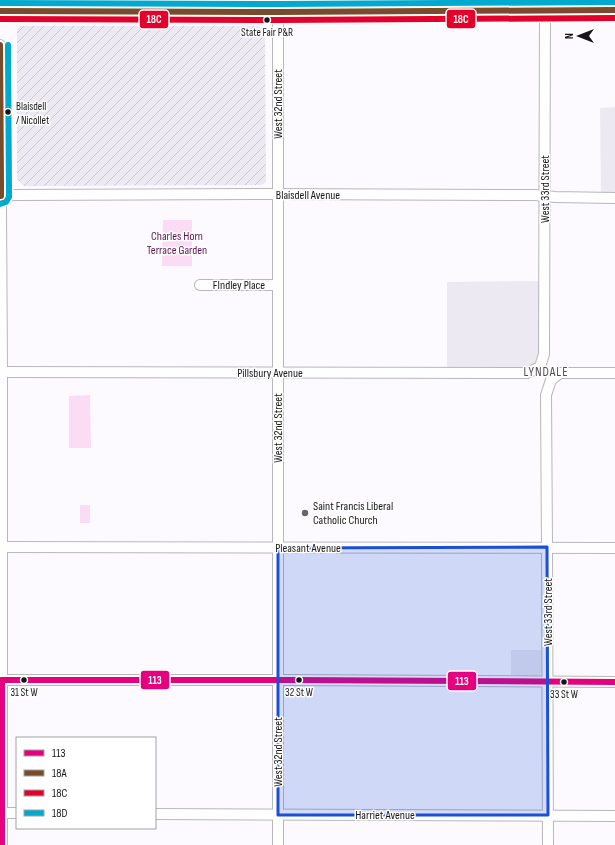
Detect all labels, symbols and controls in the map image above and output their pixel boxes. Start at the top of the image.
line badge: 18C [446,9,476,29]
line badge: 18C [139,10,169,29]
text: 18C [146,13,162,26]
text: 18C [453,13,469,26]
marker: State Fair P&R [262,15,272,25]
north arrow [559,16,599,56]
place label: State Fair P&R [241,26,293,39]
text: N [563,33,576,39]
street label: West 32nd Street [271,69,286,139]
place label: Blaisdell / Nicollet [16,100,50,127]
marker: Blaisdell / Nicollet [3,107,13,117]
street label: West 33rd Street [538,155,553,223]
street label: Blaisdell Avenue [276,188,340,203]
park label: Charles Horn Terrace Garden [147,229,207,258]
street label: FIndley Place [213,278,265,293]
district label: LYNDALE [523,364,569,380]
street label: Pillsbury Avenue [237,366,303,381]
street label: West 32nd Street [271,393,286,463]
place label: Saint Francis Liberal Catholic Church [313,499,393,528]
marker: Saint Francis Liberal Catholic Church [300,508,310,518]
street label: Pleasant Avenue [275,541,341,556]
street label: West 33rd Street [541,578,556,646]
line badge: 113 [140,670,170,690]
line badge: 113 [447,671,477,691]
text: 113 [148,674,162,687]
marker: 31 St W [19,675,29,685]
marker: 32 St W [294,675,304,685]
text: 113 [455,675,469,688]
marker: 33 St W [559,677,569,687]
place label: 31 St W [10,686,38,699]
place label: 32 St W [285,686,313,699]
place label: 33 St W [550,688,578,701]
street label: West 32nd Street [271,717,286,787]
legend [16,737,156,829]
text: 113 [52,746,65,761]
text: 18A [52,766,67,781]
text: 18C [52,786,67,801]
text: 18D [52,806,67,821]
street label: Harriet Avenue [355,808,415,823]

